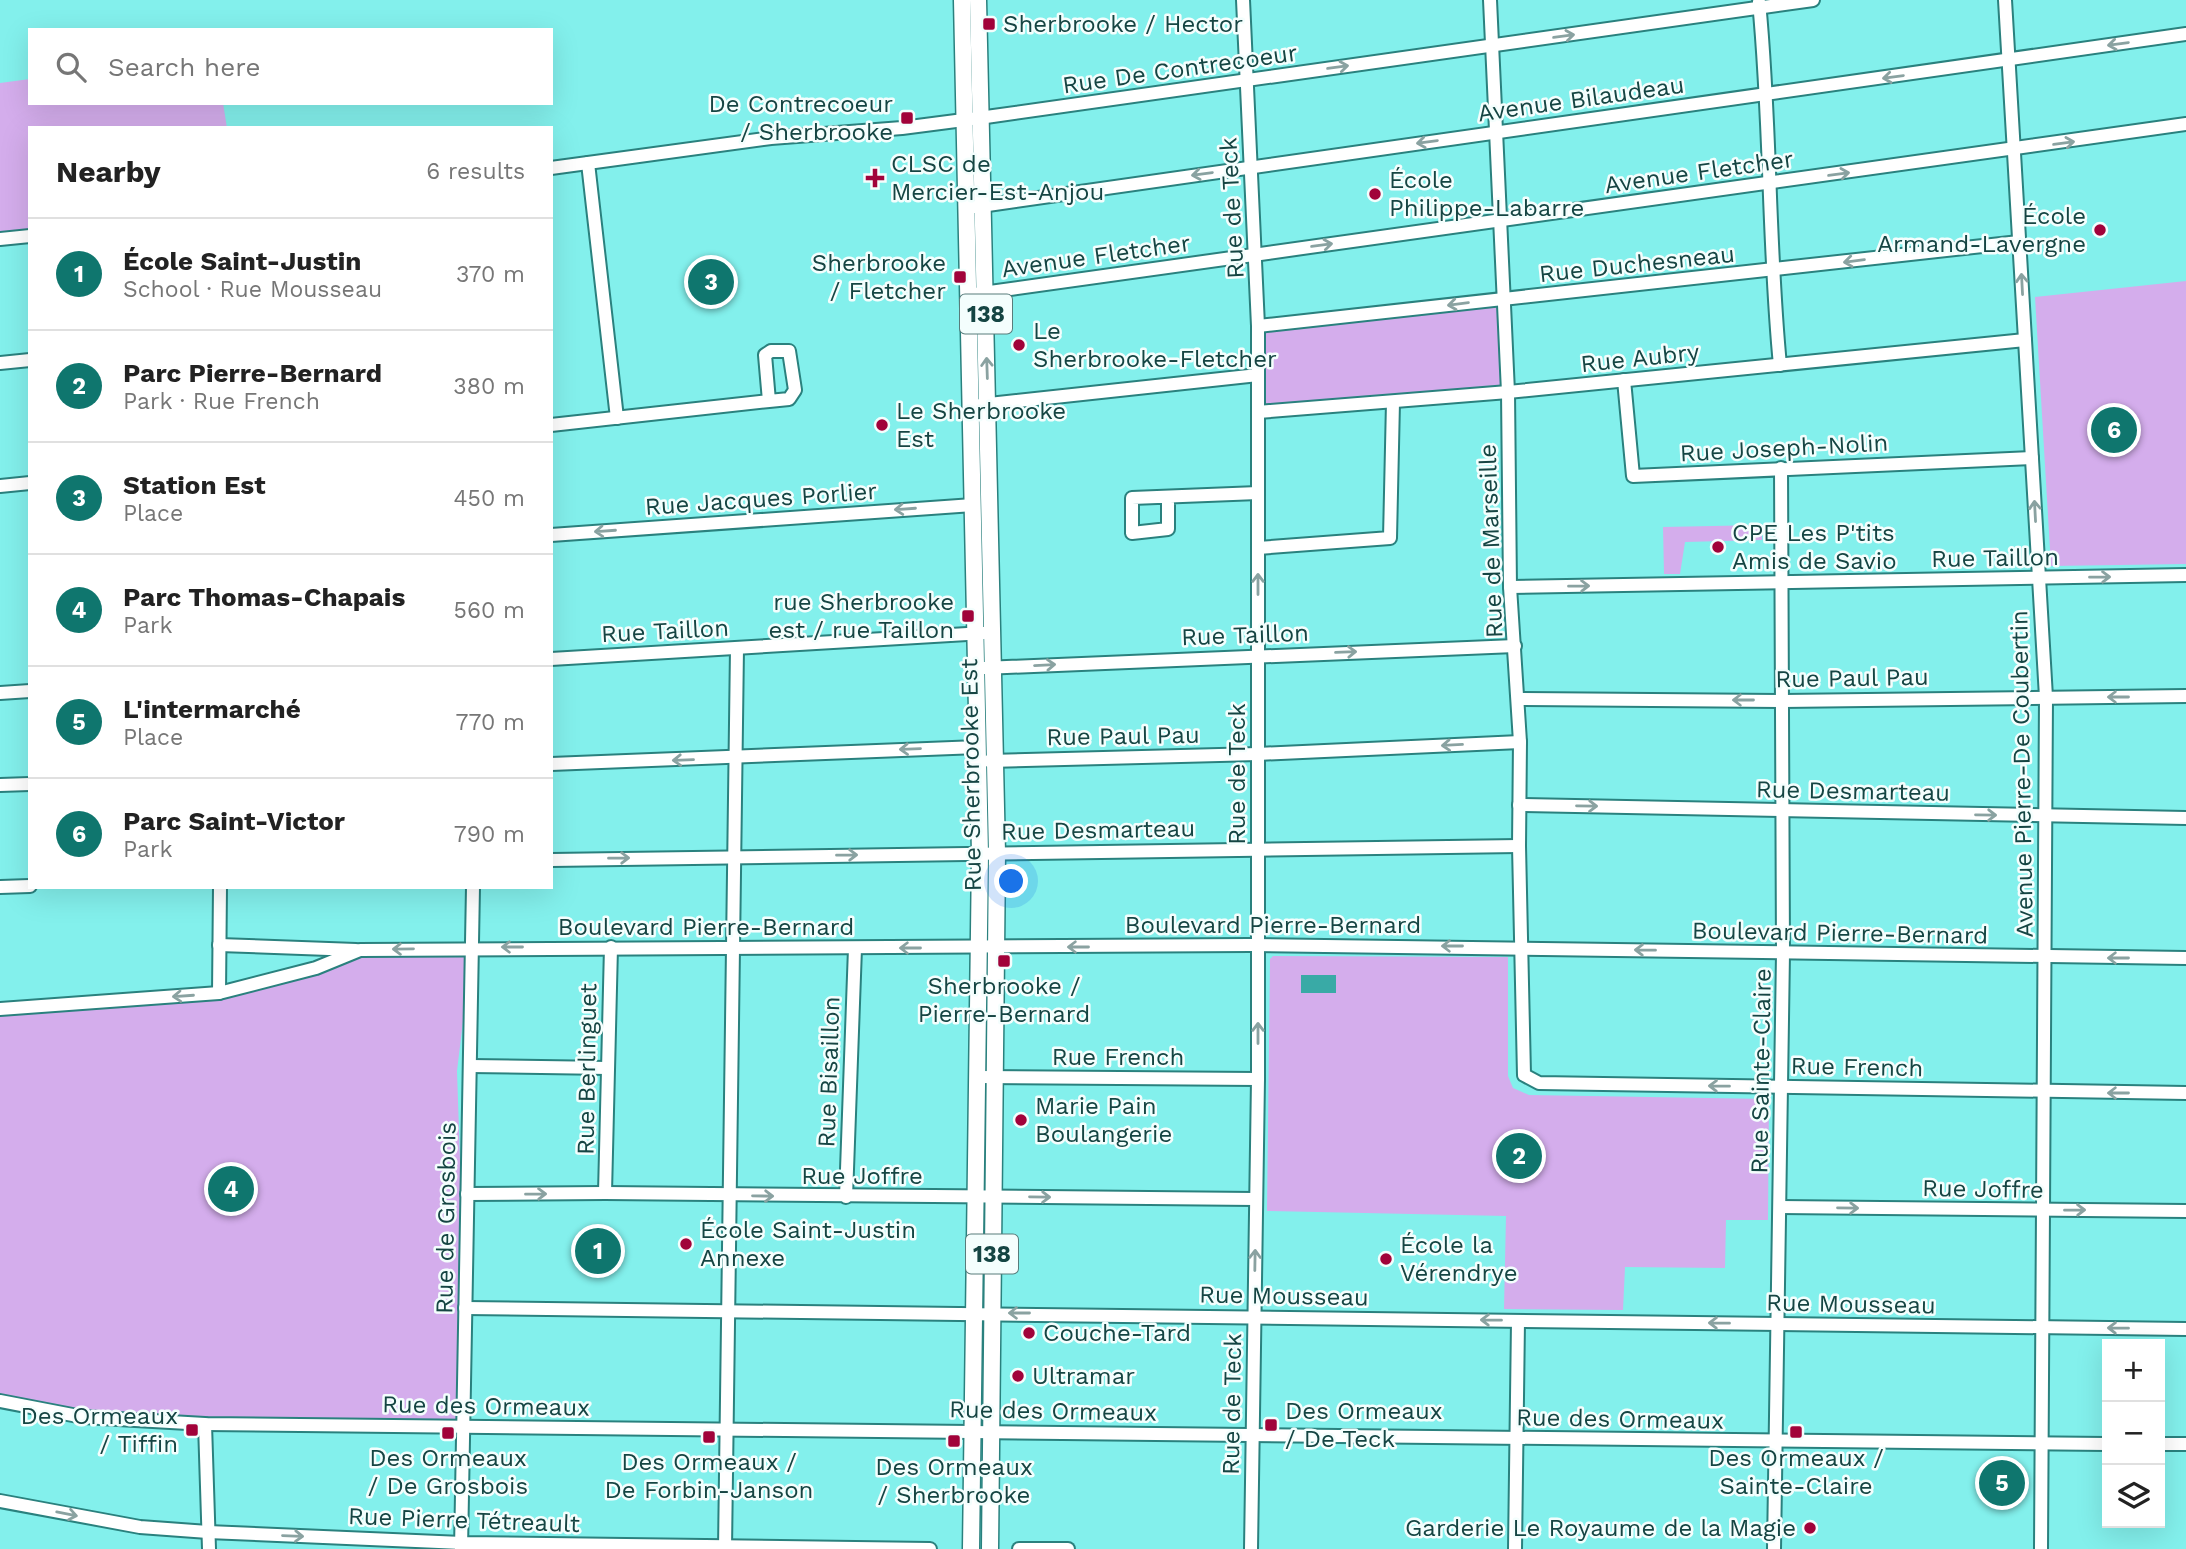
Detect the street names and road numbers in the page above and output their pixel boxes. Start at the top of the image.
street label: Rue De Contrecoeur [1061,39,1300,99]
street label: Avenue Bilaudeau [1476,71,1686,127]
street label: Rue de Teck [1214,136,1250,280]
street label: Avenue Fletcher [1603,145,1795,199]
street label: Avenue Fletcher [1000,229,1192,283]
street label: Rue Duchesneau [1538,240,1736,288]
road number: 138 [960,294,1012,334]
street label: Rue Aubry [1579,338,1701,378]
street label: Rue Joseph-Nolin [1679,429,1889,467]
street label: Rue de Marseille [1474,443,1508,639]
street label: Rue Jacques Porlier [644,477,878,521]
street label: Rue Taillon [1931,543,2059,573]
street label: Avenue Pierre-De Coubertin [2005,610,2039,938]
street label: Rue Taillon [600,614,730,648]
street label: Rue Taillon [1181,619,1309,651]
street label: Rue Sherbrooke Est [955,658,987,892]
street label: Rue Paul Pau [1775,663,1929,693]
street label: Rue de Teck [1223,703,1251,845]
street label: Rue Paul Pau [1046,721,1200,751]
street label: Rue Desmarteau [1756,775,1950,807]
street label: Rue Desmarteau [1001,814,1195,846]
street label: Boulevard Pierre-Bernard [1125,911,1421,939]
street label: Boulevard Pierre-Bernard [558,913,854,941]
street label: Boulevard Pierre-Bernard [1692,916,1988,950]
street label: Rue Sainte-Claire [1745,968,1777,1174]
street label: Rue Berlinguet [572,983,602,1155]
street label: Rue Bisaillon [812,996,846,1148]
street label: Rue French [1052,1043,1184,1071]
street label: Rue French [1790,1052,1924,1082]
street label: Rue de Grosbois [430,1122,462,1314]
street label: Rue Joffre [801,1162,923,1190]
street label: Rue Joffre [1922,1174,2044,1204]
road number: 138 [966,1234,1018,1274]
street label: Rue Mousseau [1199,1281,1369,1311]
street label: Rue Mousseau [1766,1289,1936,1319]
street label: Rue de Teck [1217,1333,1247,1475]
street label: Rue des Ormeaux [382,1390,590,1422]
street label: Rue des Ormeaux [949,1395,1157,1427]
street label: Rue des Ormeaux [1516,1403,1724,1435]
street label: Rue Pierre Tétreault [348,1502,580,1538]

